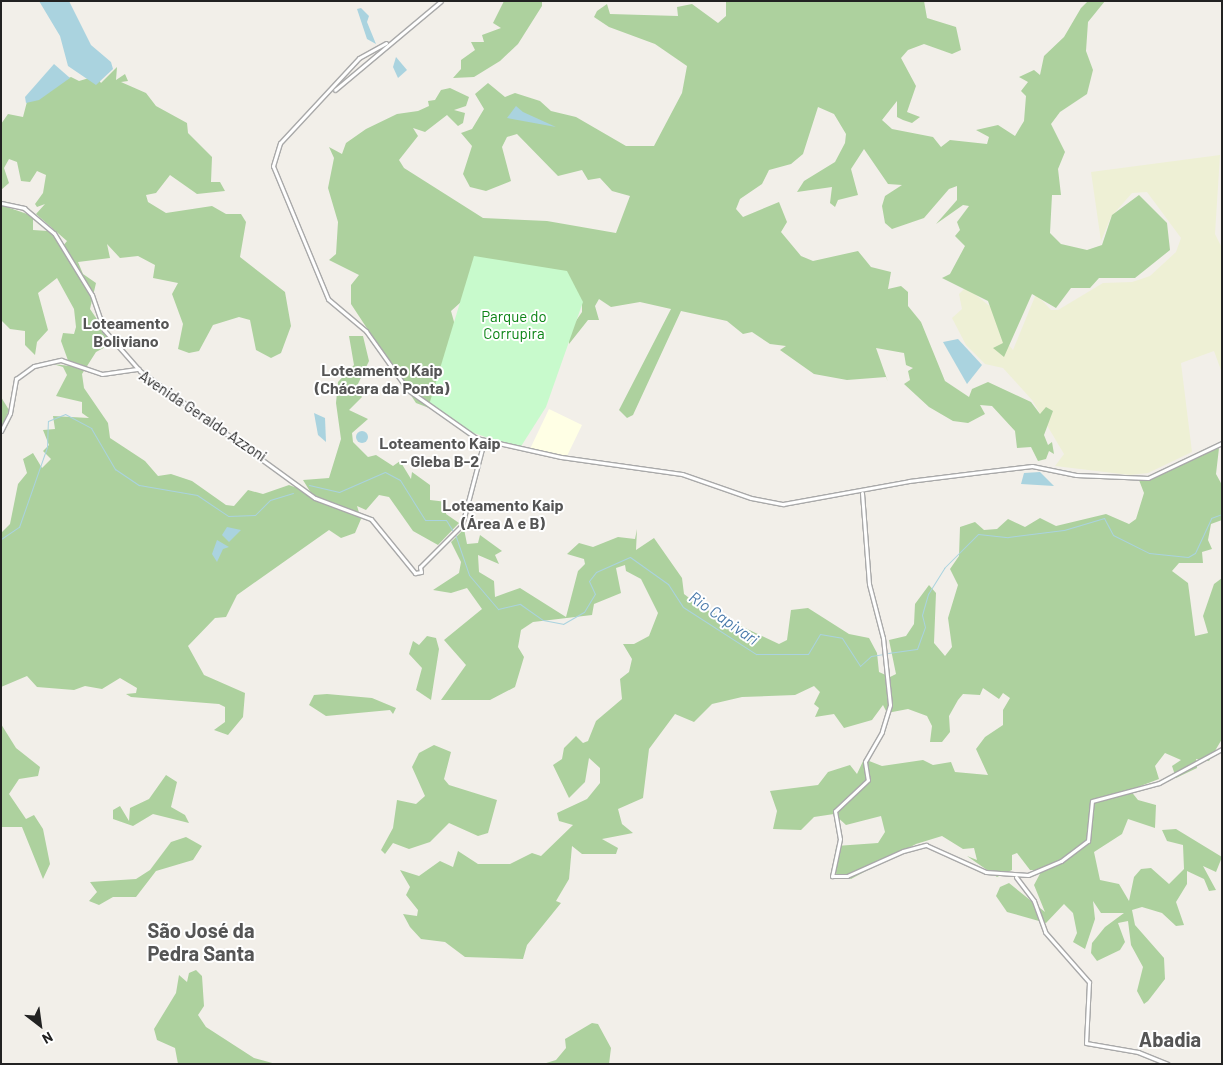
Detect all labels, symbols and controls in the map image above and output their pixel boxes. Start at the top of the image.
park label: Parque do Corrupira [481,307,547,342]
district label: Loteamento Boliviano [83,313,169,351]
district label: Loteamento Kaip (Chácara da Ponta) [315,360,449,398]
street label: Avenida Geraldo Azzoni [136,367,270,465]
district label: Loteamento Kaip - Gleba B-2 [379,433,501,471]
district label: Loteamento Kaip (Área A e B) [442,495,564,533]
water label: Rio Capivari [686,587,762,649]
district label: São José da Pedra Santa [147,919,255,966]
north arrow [15,1000,65,1050]
district label: Abadia [1139,1027,1201,1051]
text: N [39,1029,56,1048]

